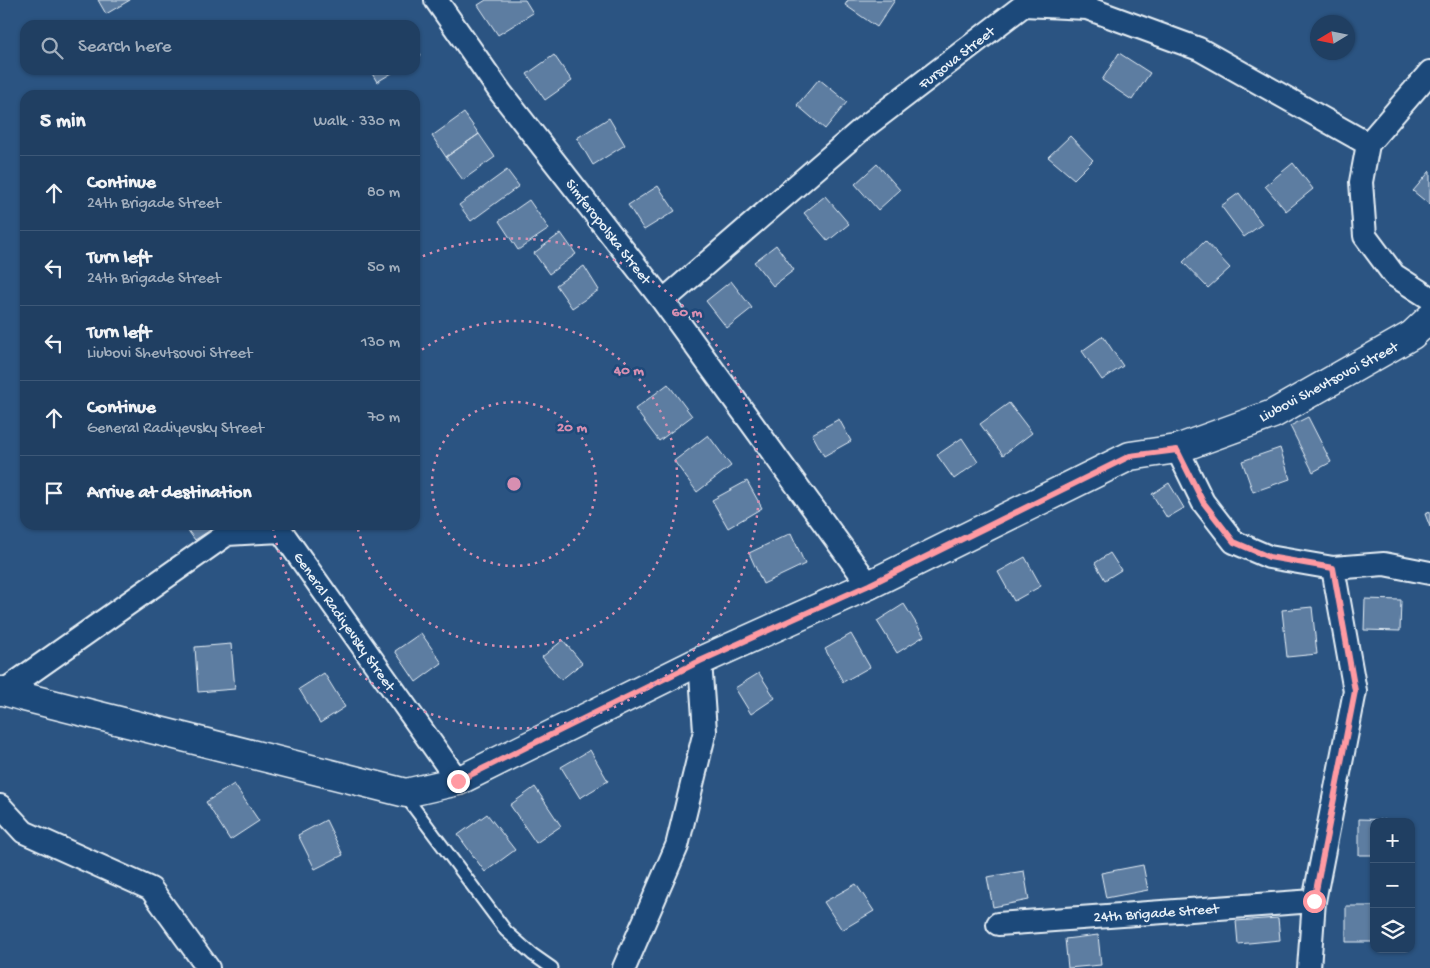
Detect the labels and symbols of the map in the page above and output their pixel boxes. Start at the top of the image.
north arrow [1310,15,1355,60]
street label: Fursova Street [915,22,1000,95]
street label: Simferopolska Street [561,176,655,290]
text: 60 m [672,304,703,322]
street label: Liubovi Shevtsovoi Street [1256,338,1403,427]
text: 40 m [613,362,644,380]
text: 20 m [557,419,587,437]
centre of rings [505,475,523,493]
street label: General Radiyevsky Street [288,549,399,697]
route end [447,770,470,793]
route start [1303,890,1326,913]
street label: 24th Brigade Street [1093,901,1221,927]

